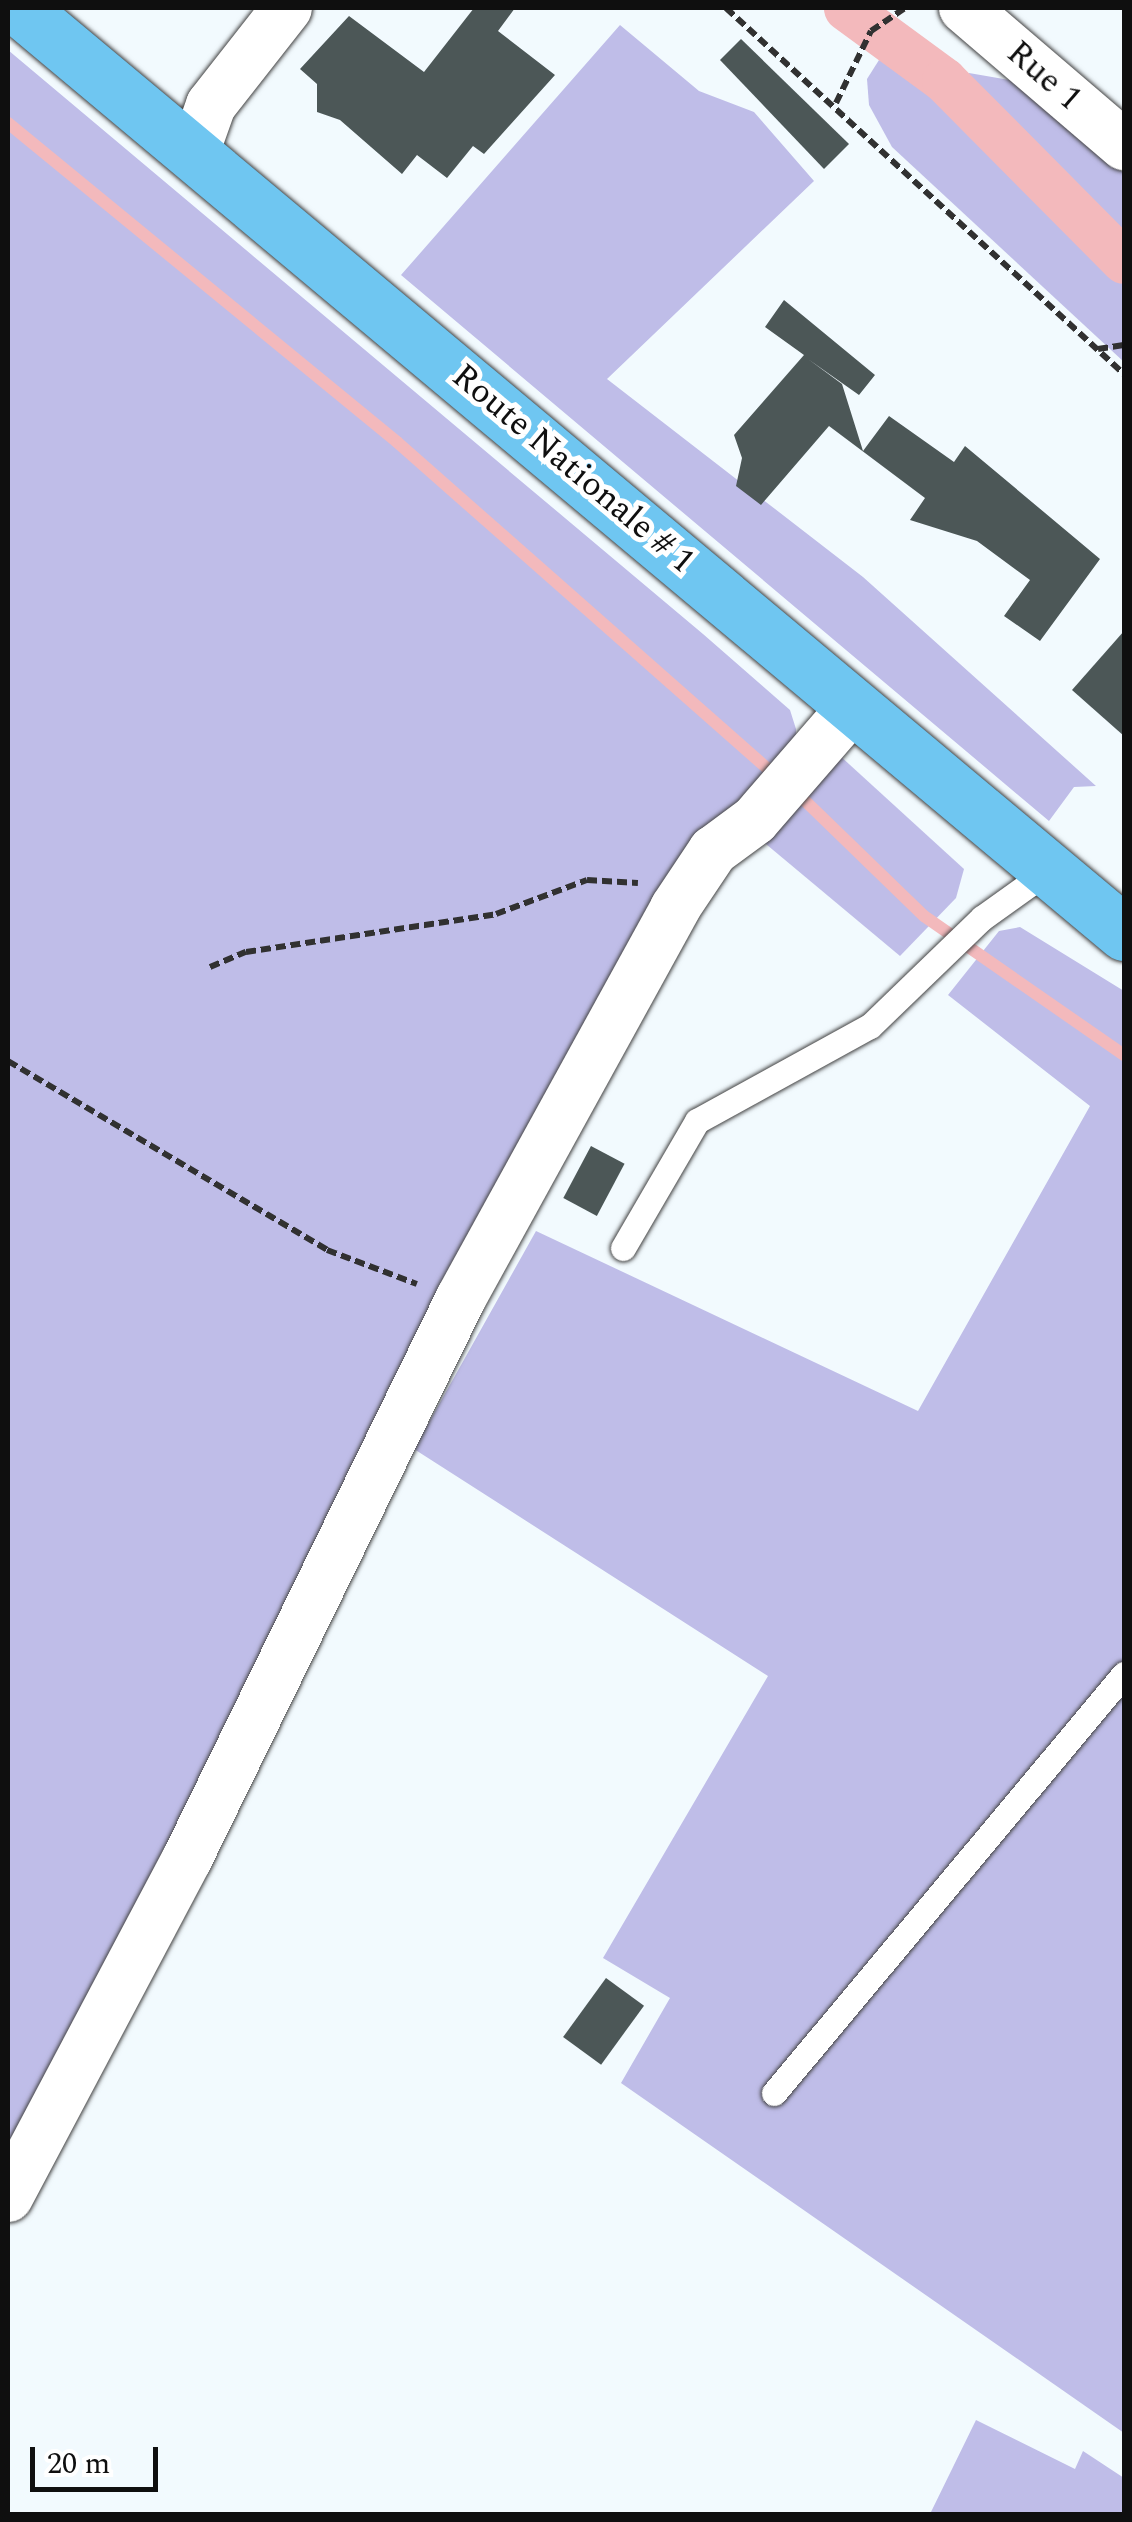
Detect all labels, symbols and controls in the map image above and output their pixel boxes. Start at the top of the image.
street label: Rue 1 [998,32,1090,120]
street label: Route Nationale # 1 [443,355,703,583]
scale bar [35,2427,162,2489]
text: 20 m [47,2441,110,2487]

